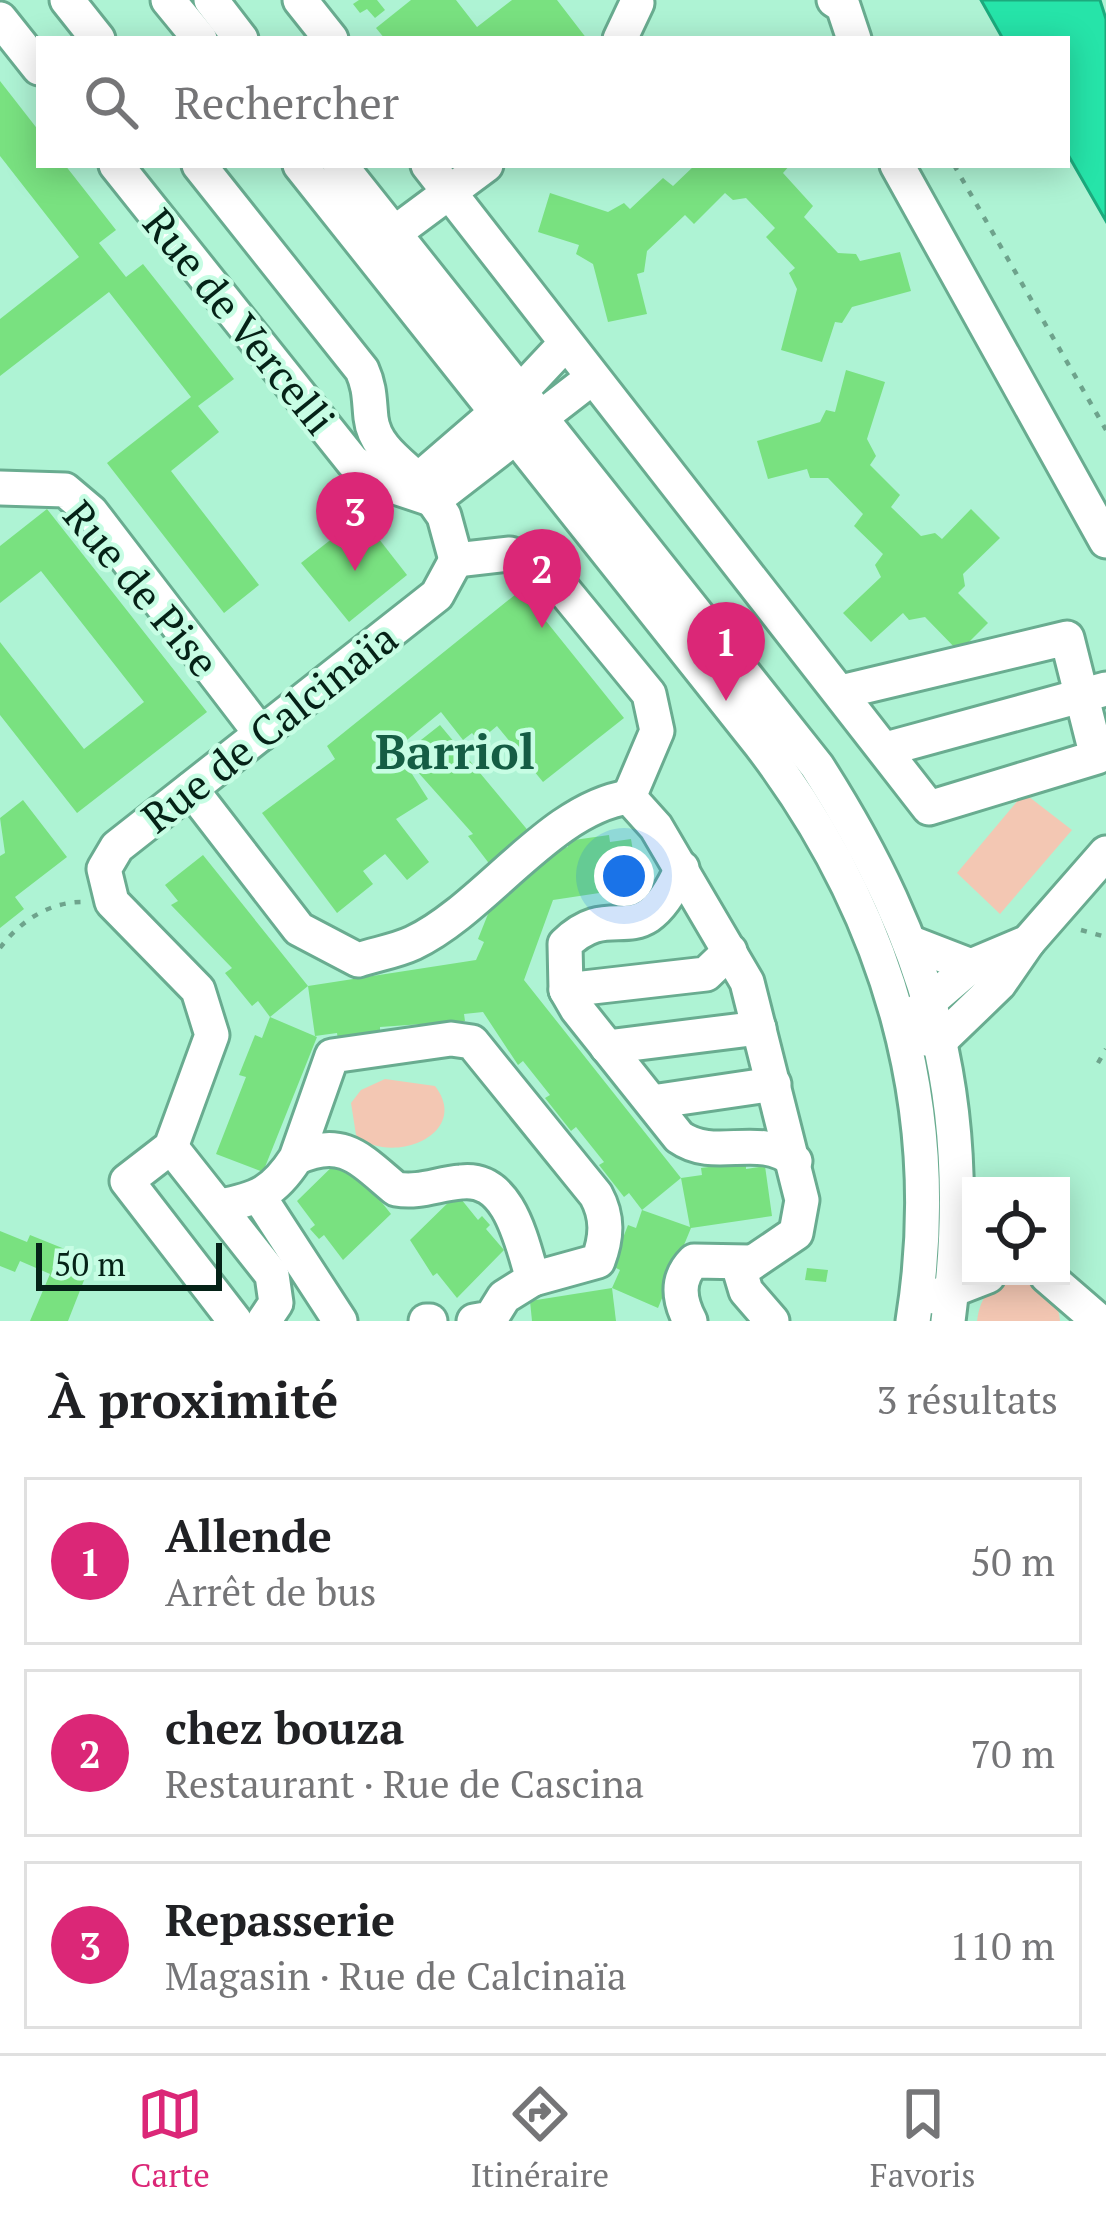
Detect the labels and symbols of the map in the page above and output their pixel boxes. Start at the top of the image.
street label: Rue de Vercelli [132,196,348,446]
pin: 3 [316,472,394,571]
street label: Rue de Pise [52,488,232,688]
pin: 2 [503,529,581,628]
pin: 1 [687,602,765,701]
street label: Rue de Calcinaïa [130,610,408,844]
district label: Barriol [375,719,535,783]
your location [594,846,654,906]
scale bar [36,1237,222,1290]

